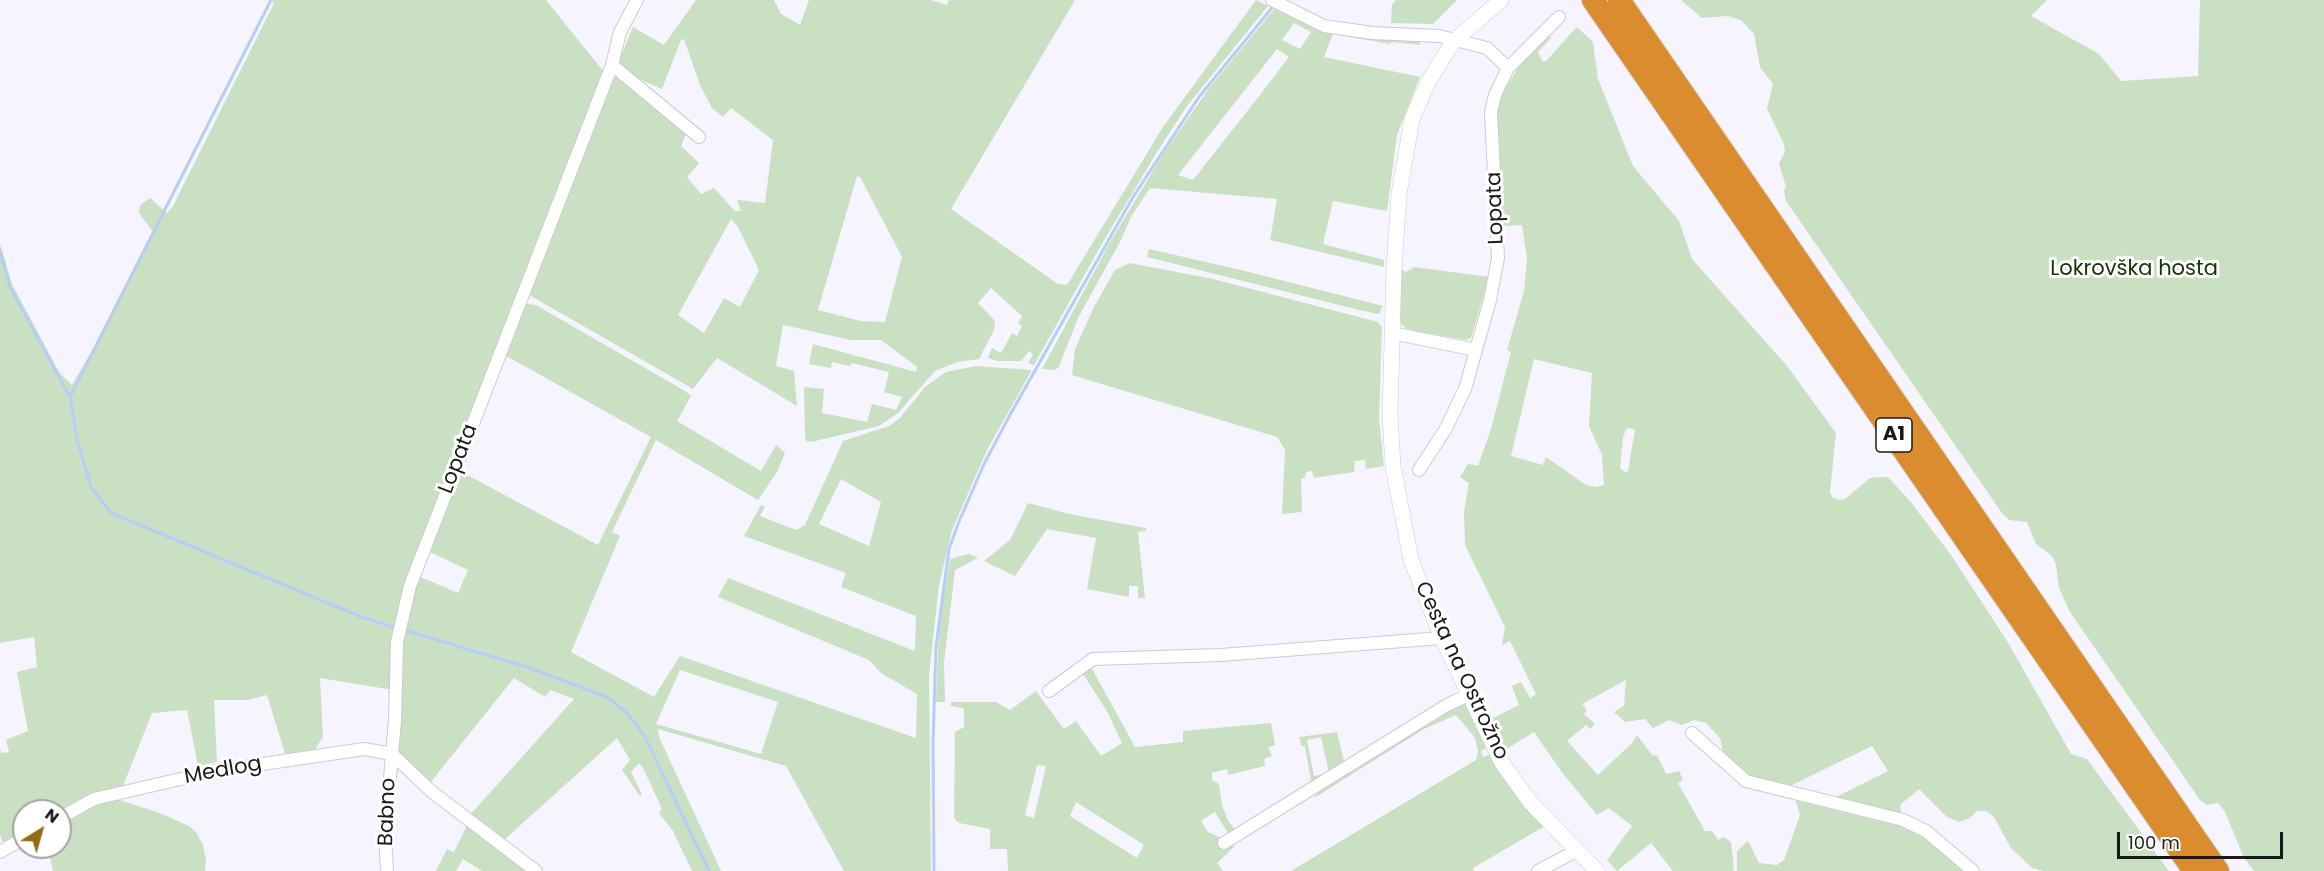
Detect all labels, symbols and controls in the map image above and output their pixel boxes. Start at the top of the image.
street label: Lopata [1482,171,1510,245]
park label: Lokrovška hosta [2050,257,2218,283]
road number: A1 [1876,418,1912,452]
street label: Lopata [434,421,484,497]
street label: Cesta na Ostrožno [1409,578,1513,764]
street label: Medlog [182,752,264,790]
street label: Babno [374,778,402,846]
north arrow [12,799,72,859]
text: N [40,803,64,829]
scale bar [2120,820,2286,858]
text: 100 m [2128,830,2180,855]

